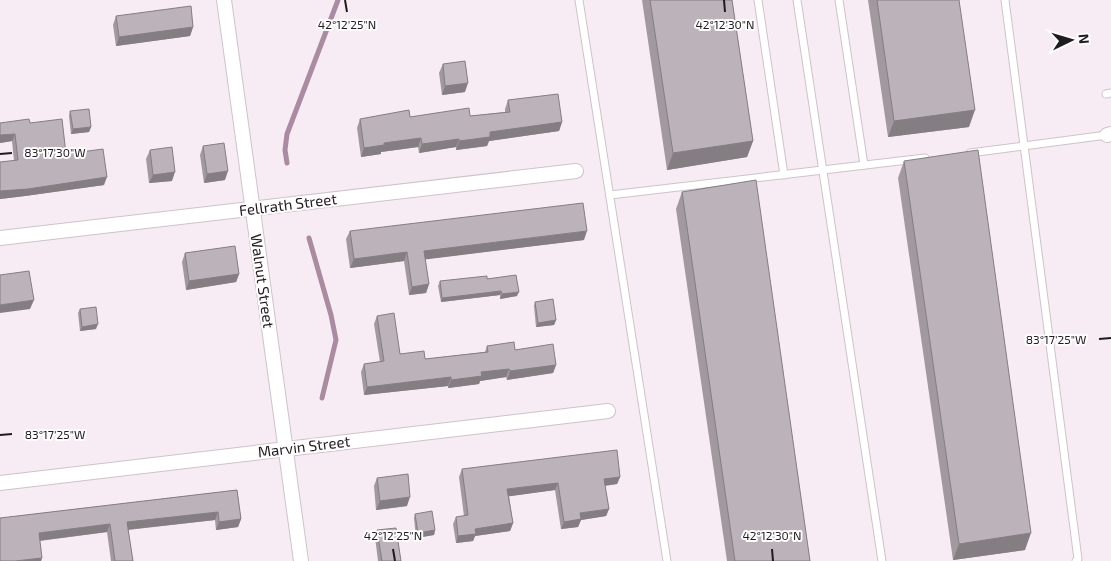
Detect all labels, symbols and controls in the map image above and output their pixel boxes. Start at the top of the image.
north arrow [1046,15,1096,65]
text: 42°12'25"N [318,17,376,31]
text: 42°12'30"N [695,17,755,31]
text: N [1076,33,1093,45]
text: 83°17'30"W [24,145,86,159]
street label: Fellrath Street [238,189,338,219]
street label: Walnut Street [247,233,279,329]
text: 83°17'25"W [1026,332,1086,346]
text: 83°17'25"W [25,427,85,441]
street label: Marvin Street [257,431,351,461]
text: 42°12'25"N [364,528,422,542]
text: 42°12'30"N [742,528,802,542]

